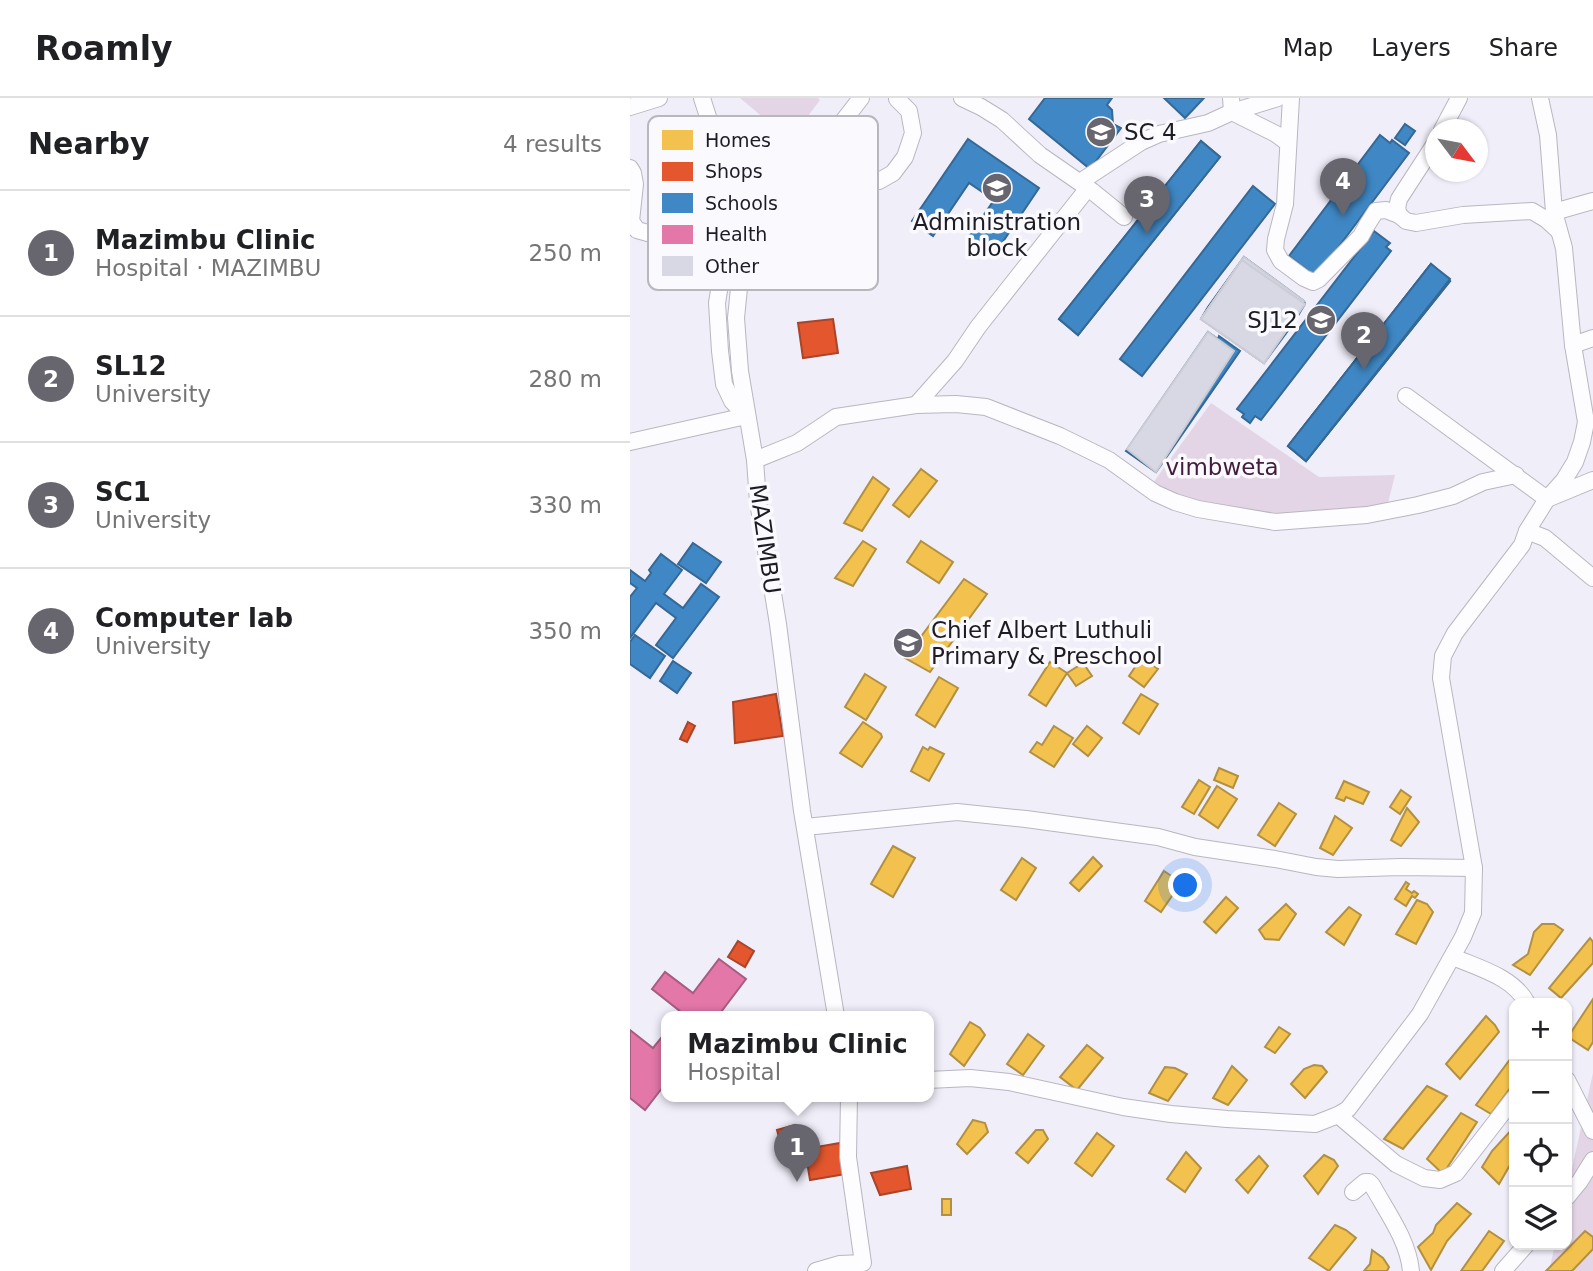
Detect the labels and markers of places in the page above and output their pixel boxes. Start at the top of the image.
school or university icon: SC 4 [1084,115,1118,149]
place label: SC 4 [1124,119,1177,145]
pin: 4 [1320,158,1366,216]
school or university icon: Administration block [980,171,1014,205]
pin: 3 [1124,176,1170,234]
place label: Administration block [913,209,1081,261]
school or university icon: SJ12 [1304,303,1338,337]
place label: SJ12 [1247,307,1298,333]
pin: 2 [1341,312,1387,370]
place label: Chief Albert Luthuli Primary & Preschool [931,617,1163,669]
school or university icon: Chief Albert Luthuli Primary & Preschool [891,626,925,660]
pin: 1 [774,1124,820,1182]

